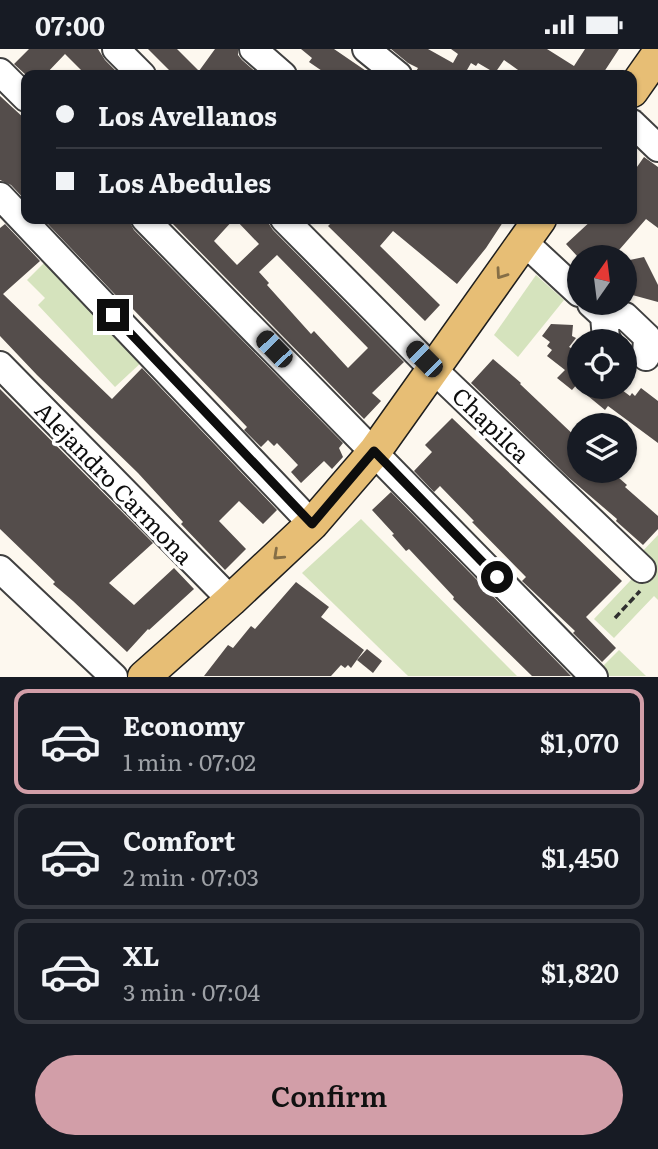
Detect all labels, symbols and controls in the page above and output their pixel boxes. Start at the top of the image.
text: 07:00 [35,5,105,44]
text: Los Avellanos [98,95,277,134]
text: Los Abedules [98,162,271,201]
north arrow [567,245,637,315]
map controls [567,245,637,483]
one-way arrow [497,266,509,279]
route end [97,299,129,331]
car [252,327,297,371]
button: locate [567,329,637,399]
car [402,337,447,381]
street label: Chapilca [445,378,539,470]
street label: Alejandro Carmona [28,393,202,572]
button: layers [567,413,637,483]
one-way arrow [273,547,286,560]
route start [481,561,513,593]
text: Economy [123,705,245,744]
icon: car [39,710,102,773]
text: $1,070 [540,722,619,761]
text: 1 min · 07:02 [123,744,256,778]
text: Comfort [123,820,235,859]
icon: car [39,825,102,888]
text: $1,450 [541,837,619,876]
text: 2 min · 07:03 [123,859,259,893]
text: XL [123,935,160,974]
icon: car [39,940,102,1003]
text: $1,820 [541,952,619,991]
text: 3 min · 07:04 [123,974,260,1008]
button: Confirm [35,1055,623,1135]

